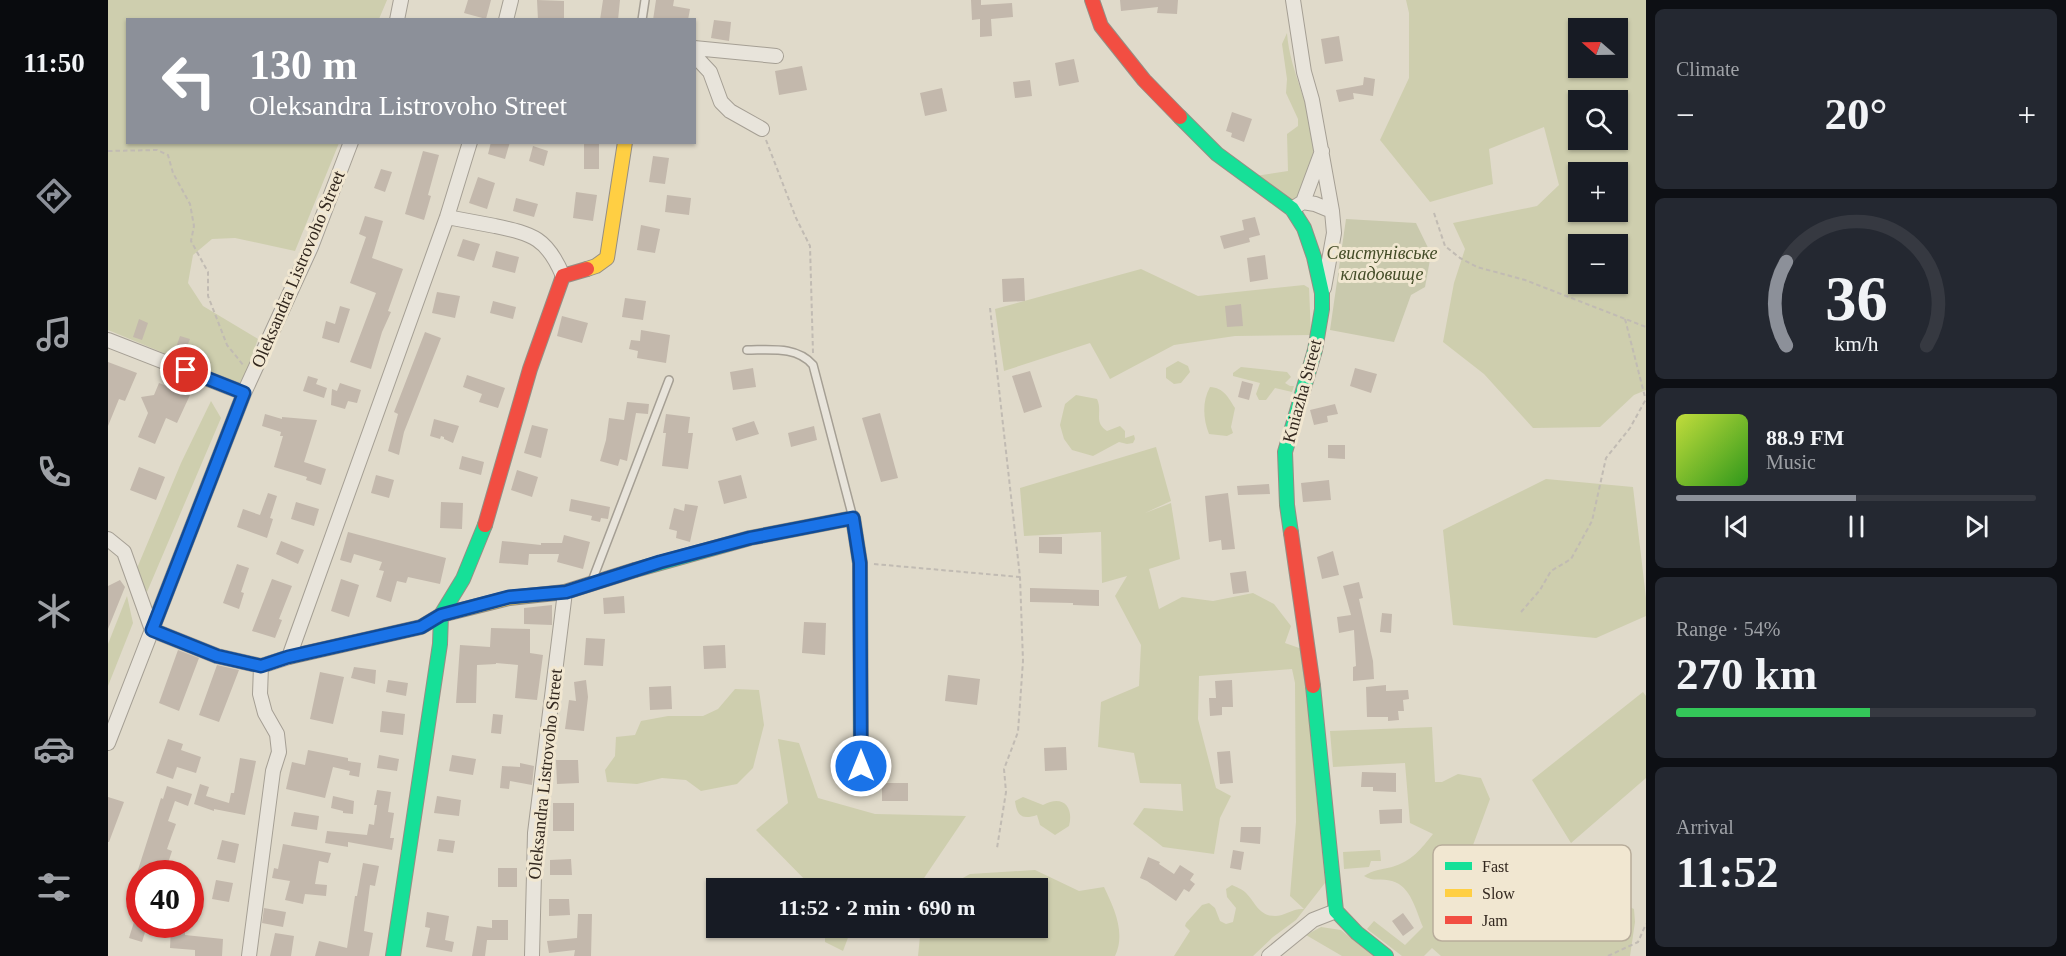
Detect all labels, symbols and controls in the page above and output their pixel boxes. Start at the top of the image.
north arrow [1568,18,1628,78]
map controls [1568,18,1628,294]
icon: left [150,42,228,120]
text: 130 m [249,42,358,88]
text: 11:50 [23,48,85,78]
text: Climate [1676,58,1739,80]
text: 20° [1825,89,1888,139]
button: search [1568,90,1628,150]
text: Oleksandra Listrovoho Street [249,91,567,121]
text: − [1676,97,1695,133]
text: + [2017,97,2036,133]
button: + [1568,162,1628,222]
street label: Oleksandra Listrovoho Street [247,168,349,370]
icon: directions [33,175,75,217]
button: − [1568,234,1628,294]
park label: Свистунівське кладовище [1327,243,1438,284]
text: 36 [1825,264,1887,333]
icon: music [33,313,75,355]
text: km/h [1834,332,1878,356]
street label: Kniazha Street [1279,337,1325,445]
pin [160,344,211,395]
icon: arrive [169,353,202,386]
text: 88.9 FM [1766,425,1844,450]
icon: phone [33,451,75,493]
text: Music [1766,451,1816,473]
icon: previous [1720,510,1753,543]
icon: pause [1840,510,1873,543]
icon: next [1960,510,1993,543]
icon: climate [33,590,75,632]
text: Range · 54% [1676,618,1780,640]
text: 270 km [1676,649,1817,699]
street label: Oleksandra Listrovoho Street [524,668,566,880]
icon: car [33,728,75,770]
position arrow [829,734,893,798]
text: Arrival [1676,816,1734,838]
legend [1433,845,1631,941]
text: 11:52 [1676,847,1779,897]
text: Fast [1482,858,1509,875]
speed limit sign: 40 [126,860,204,938]
icon: filters [33,866,75,908]
text: Slow [1482,885,1515,902]
text: 11:52 · 2 min · 690 m [779,895,975,920]
text: Jam [1482,912,1508,929]

